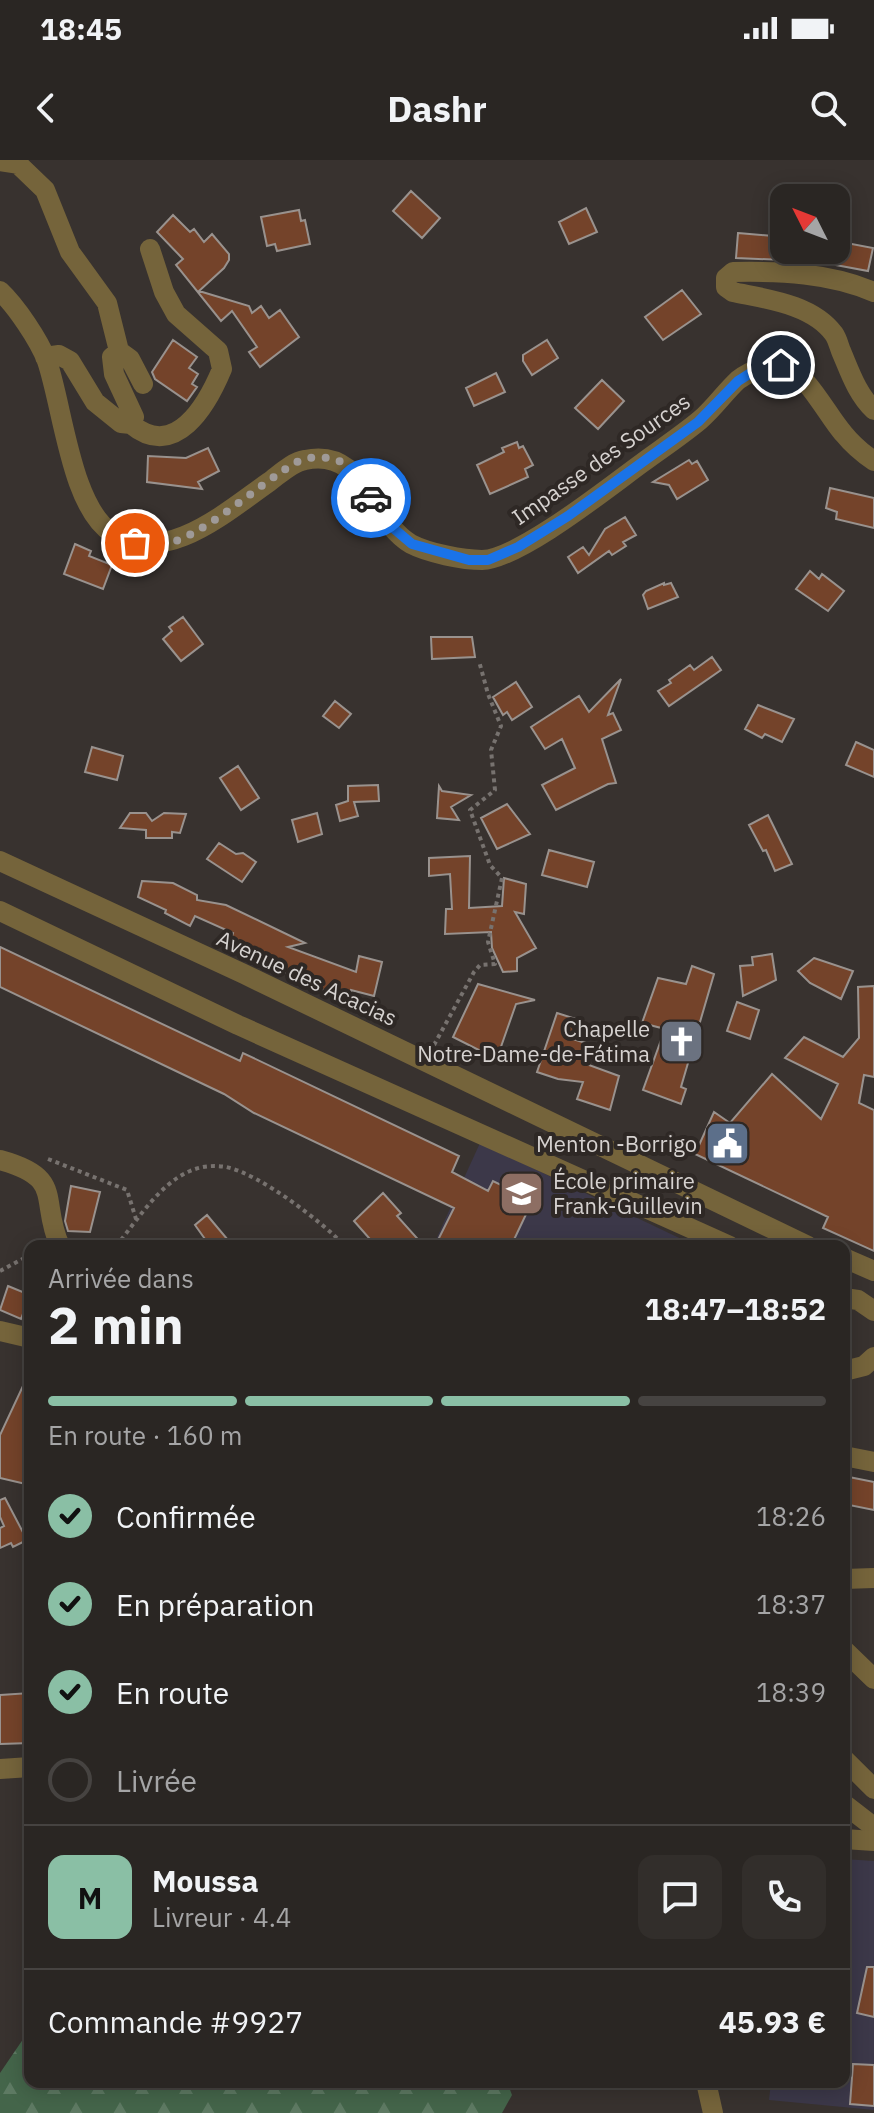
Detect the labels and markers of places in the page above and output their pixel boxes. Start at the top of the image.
pin [747,331,815,399]
pin [101,509,169,577]
place label: Chapelle Notre-Dame-de-Fátima [417,1014,650,1068]
church icon: Chapelle Notre-Dame-de-Fátima [657,1018,705,1066]
public building icon: Menton -Borrigo [704,1120,752,1168]
place label: Menton -Borrigo [536,1129,697,1158]
place label: École primaire Frank-Guillevin [553,1166,703,1220]
school or university icon: École primaire Frank-Guillevin [498,1170,546,1218]

